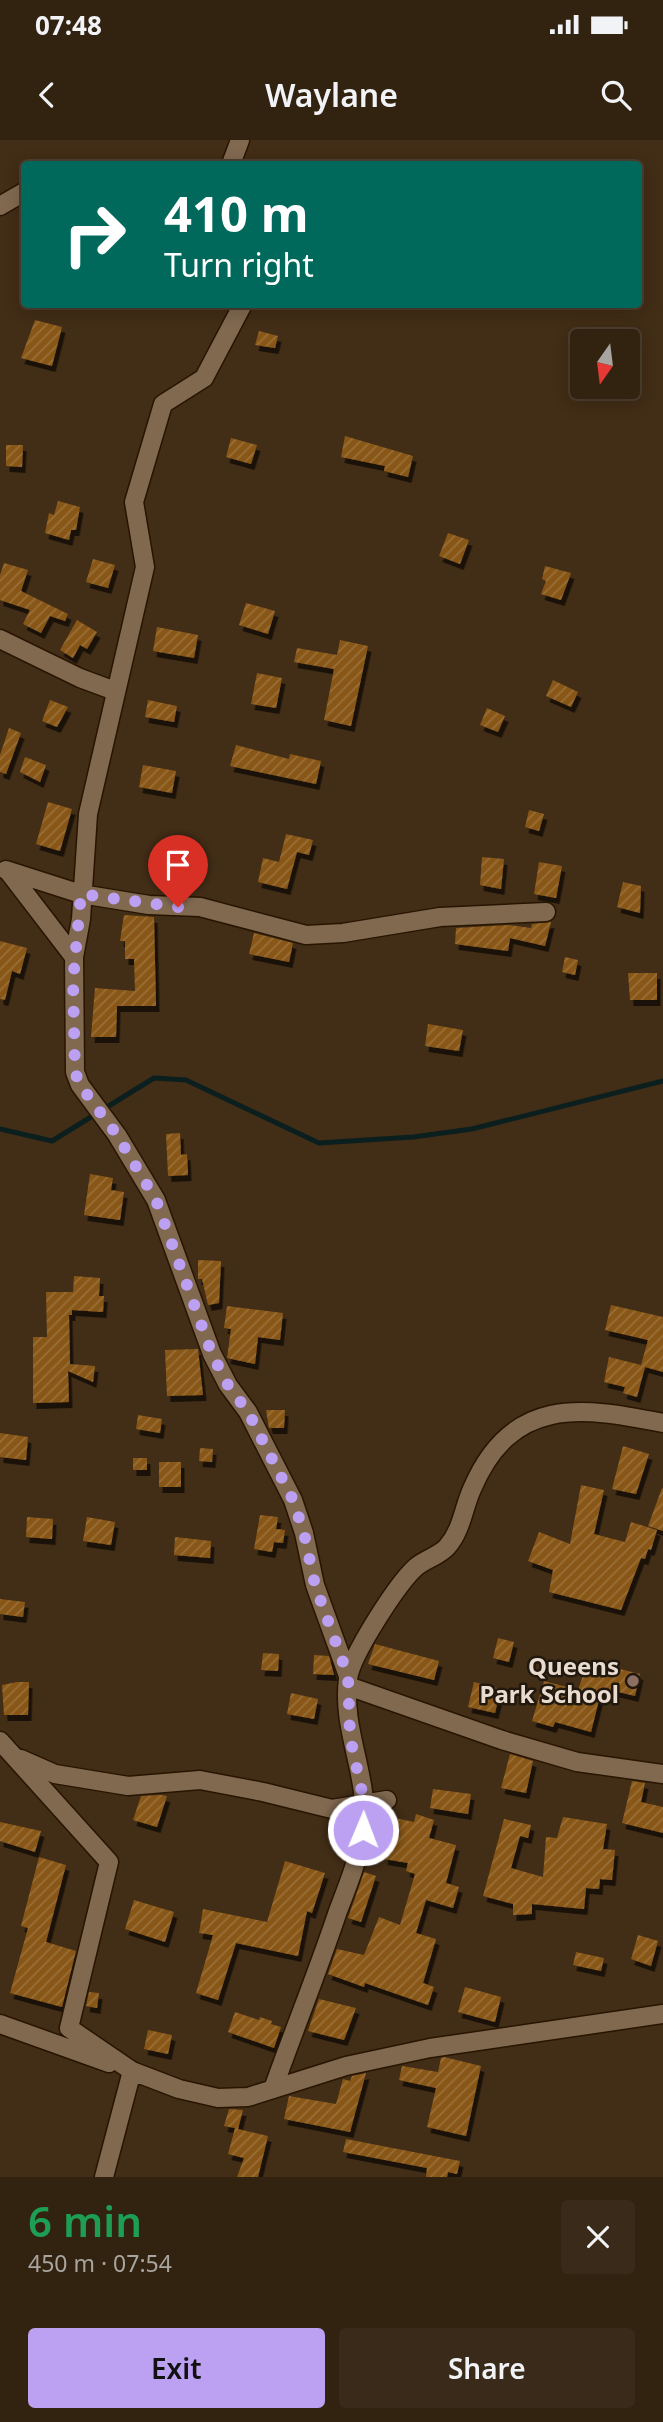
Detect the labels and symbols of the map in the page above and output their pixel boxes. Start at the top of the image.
north arrow [570,329,640,399]
pin [148,835,208,907]
place label: Queens Park School [480,1649,619,1710]
marker: Queens Park School [625,1673,641,1689]
position arrow [326,1793,400,1867]

